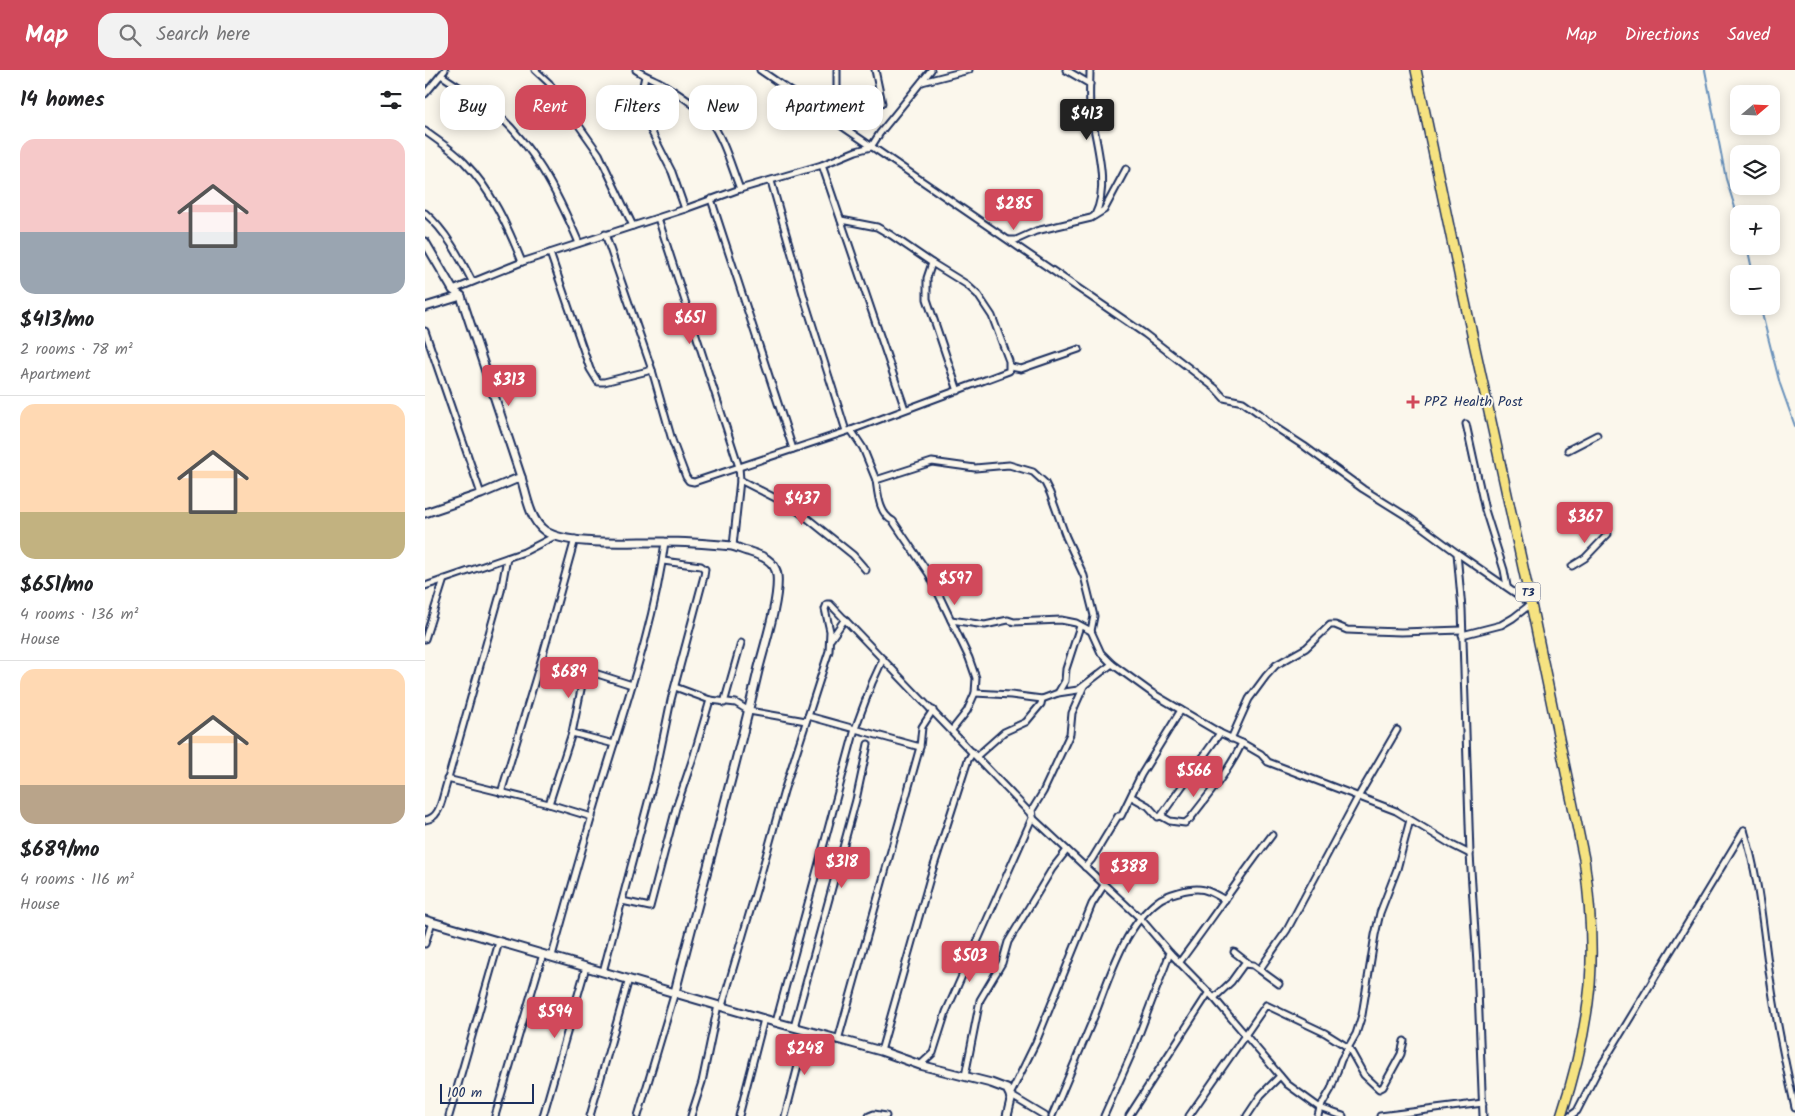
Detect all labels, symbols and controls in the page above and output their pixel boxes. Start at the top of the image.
search box [98,13,448,58]
text: Map [25,16,68,55]
text: Search here [156,20,250,50]
icon: search [116,21,144,49]
text: Map [1565,21,1597,50]
text: Directions [1625,21,1699,50]
text: Saved [1727,21,1770,50]
text: 14 homes [20,84,105,117]
chip: Buy [440,85,505,130]
chip: Rent [515,85,586,130]
chip: Filters [596,85,679,130]
chip: New [689,85,757,130]
chip: Apartment [767,85,883,130]
north arrow [1730,85,1780,135]
map controls [1730,85,1780,315]
icon: filters [377,86,405,114]
pin: $413 [1057,98,1117,141]
text: $413 [1071,102,1103,127]
button: layers [1730,145,1780,195]
icon: home [168,171,258,261]
pin: $285 [984,189,1044,231]
text: $285 [996,192,1032,217]
button: + [1730,205,1780,255]
button: − [1730,265,1780,315]
pin: $651 [660,302,720,345]
text: $413/mo [20,304,94,337]
text: $651 [674,306,706,331]
text: 2 rooms · 78 m² [20,337,133,362]
text: Apartment [20,362,91,387]
pin: $313 [479,364,539,407]
text: $313 [493,368,525,393]
place label: PPZ Health Post [1424,391,1524,413]
marker: PPZ Health Post [1406,395,1420,409]
icon: home [168,437,258,527]
pin: $437 [772,484,832,526]
text: $437 [785,487,819,512]
pin: $367 [1555,502,1615,544]
text: $367 [1568,505,1602,530]
pin: $597 [925,564,985,606]
text: $597 [938,567,972,592]
text: $651/mo [20,569,93,602]
road number: T3 [1515,582,1541,602]
text: 4 rooms · 136 m² [20,602,138,627]
text: House [20,627,60,652]
pin: $689 [539,656,599,699]
text: $689 [551,660,587,685]
icon: home [168,702,258,792]
pin: $566 [1164,756,1224,798]
text: $566 [1177,759,1211,784]
text: $689/mo [20,834,100,867]
pin: $318 [812,846,872,889]
text: $318 [826,850,858,875]
pin: $388 [1099,852,1159,894]
text: $388 [1110,855,1148,880]
text: 4 rooms · 116 m² [20,867,134,892]
text: House [20,892,60,917]
pin: $503 [940,940,1000,983]
text: $503 [953,944,987,969]
pin: $594 [525,996,585,1039]
text: $594 [538,1000,572,1025]
pin: $248 [775,1034,835,1076]
text: $248 [787,1037,823,1062]
scale bar [440,1081,534,1104]
text: 100 m [447,1082,482,1104]

